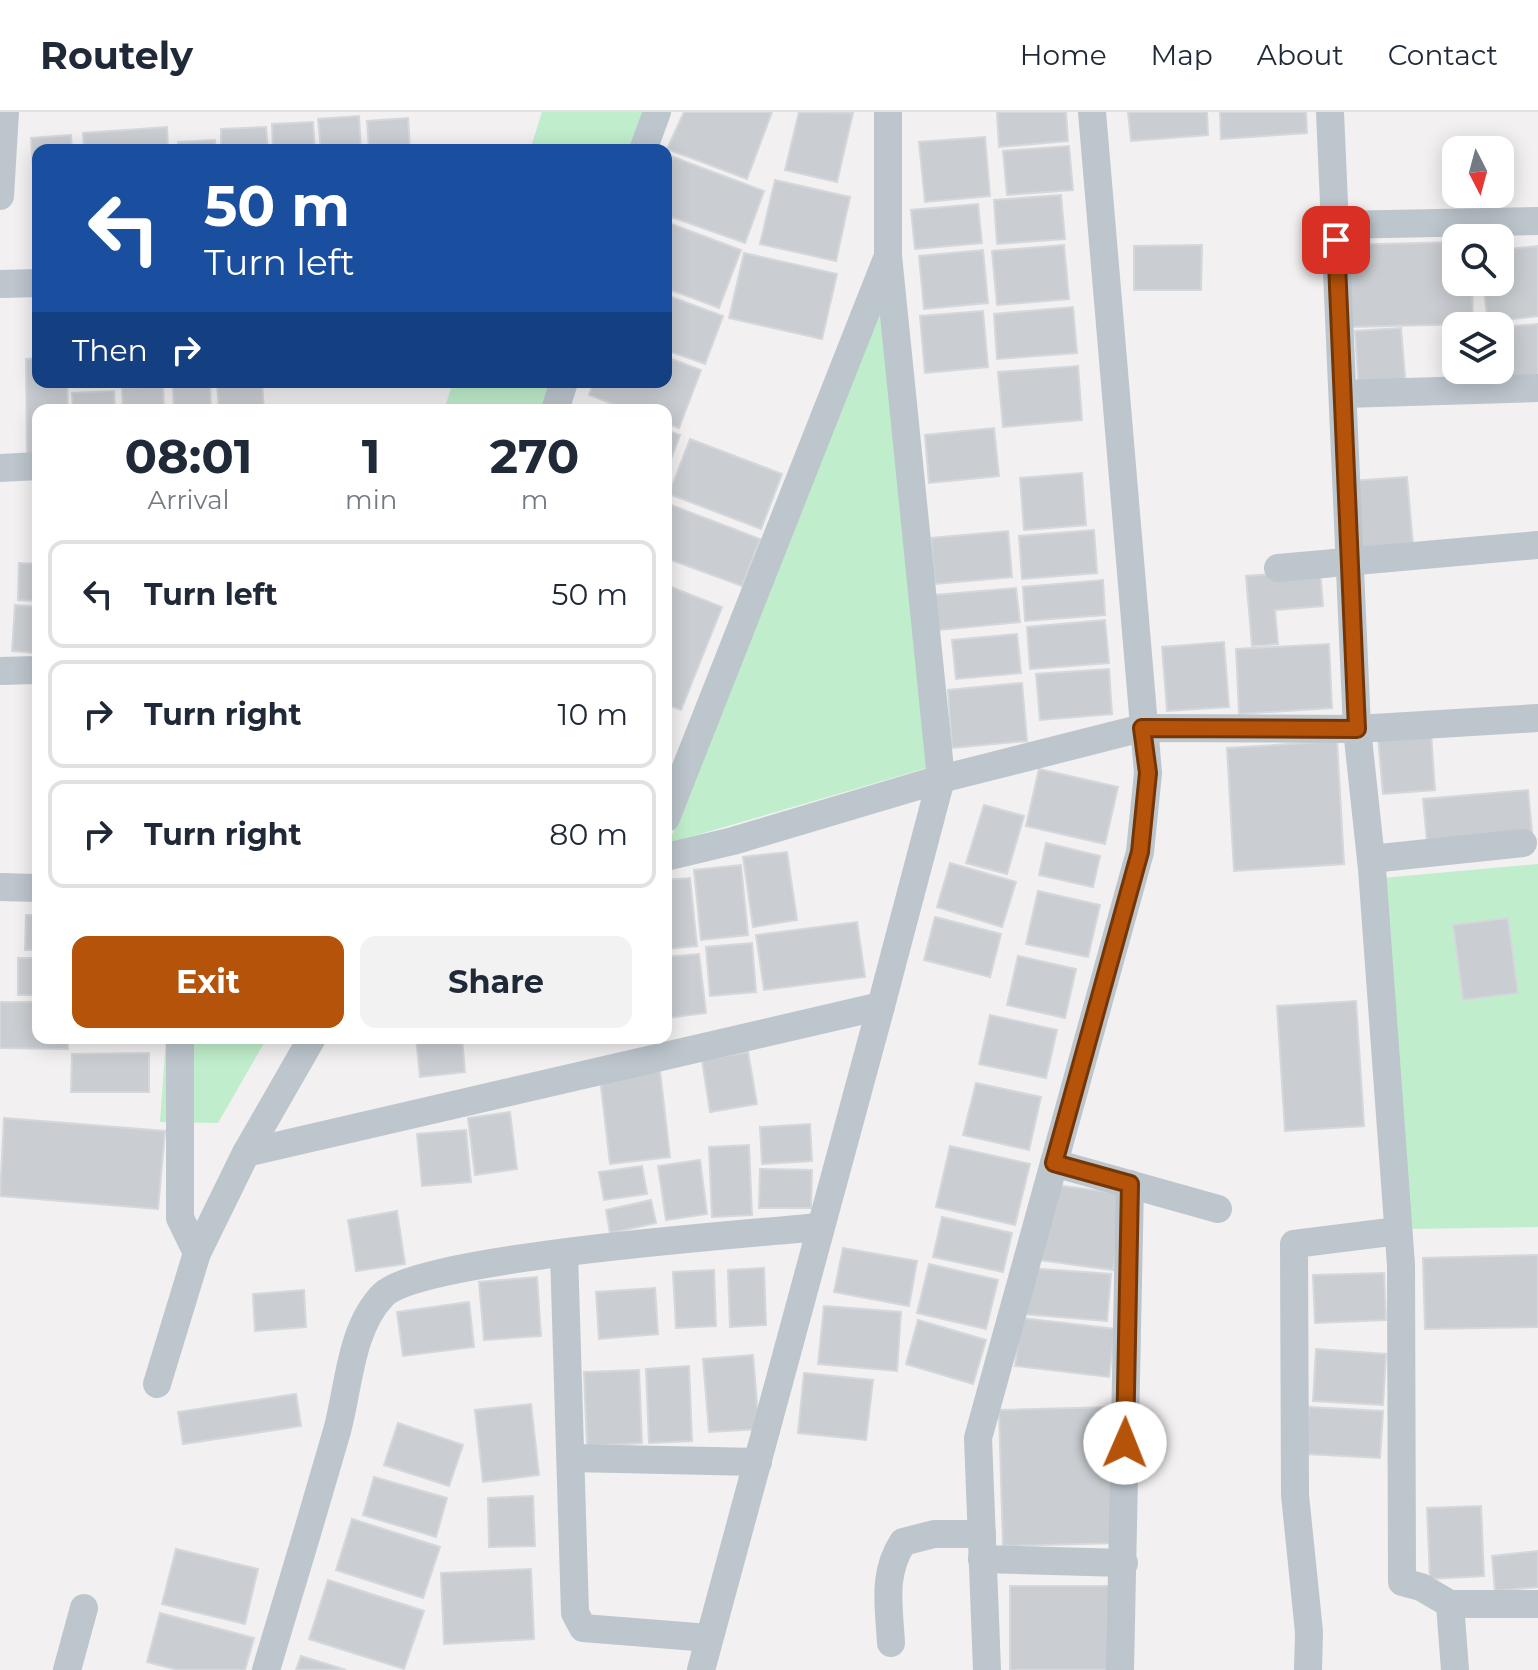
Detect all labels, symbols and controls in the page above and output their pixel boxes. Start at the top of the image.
text: Routely [40,32,193,79]
text: Home [1020,38,1107,72]
text: Map [1151,38,1213,72]
text: About [1257,38,1344,72]
text: Contact [1388,38,1498,72]
north arrow [1442,136,1514,208]
map controls [1442,136,1514,384]
text: 50 m [204,172,350,240]
icon: left [72,176,176,280]
pin [1302,206,1370,274]
icon: arrive [1314,218,1358,262]
button: search [1442,224,1514,296]
text: Turn left [204,240,355,284]
button: layers [1442,312,1514,384]
icon: right [164,328,208,372]
text: Then [72,332,148,369]
text: 08:01 [125,427,253,485]
text: 1 [362,427,381,485]
text: 270 [490,427,579,485]
text: Arrival [148,484,230,516]
text: min [345,484,397,516]
text: m [521,484,548,516]
icon: left [76,572,120,616]
text: Turn left [144,576,277,613]
text: 50 m [551,576,628,613]
icon: right [76,692,120,736]
text: Turn right [144,696,301,733]
text: 10 m [558,696,628,733]
icon: right [76,812,120,856]
text: Turn right [144,816,301,853]
text: 80 m [549,816,628,853]
button: Exit [72,936,344,1028]
button: Share [360,936,632,1028]
position arrow [1083,1401,1167,1485]

